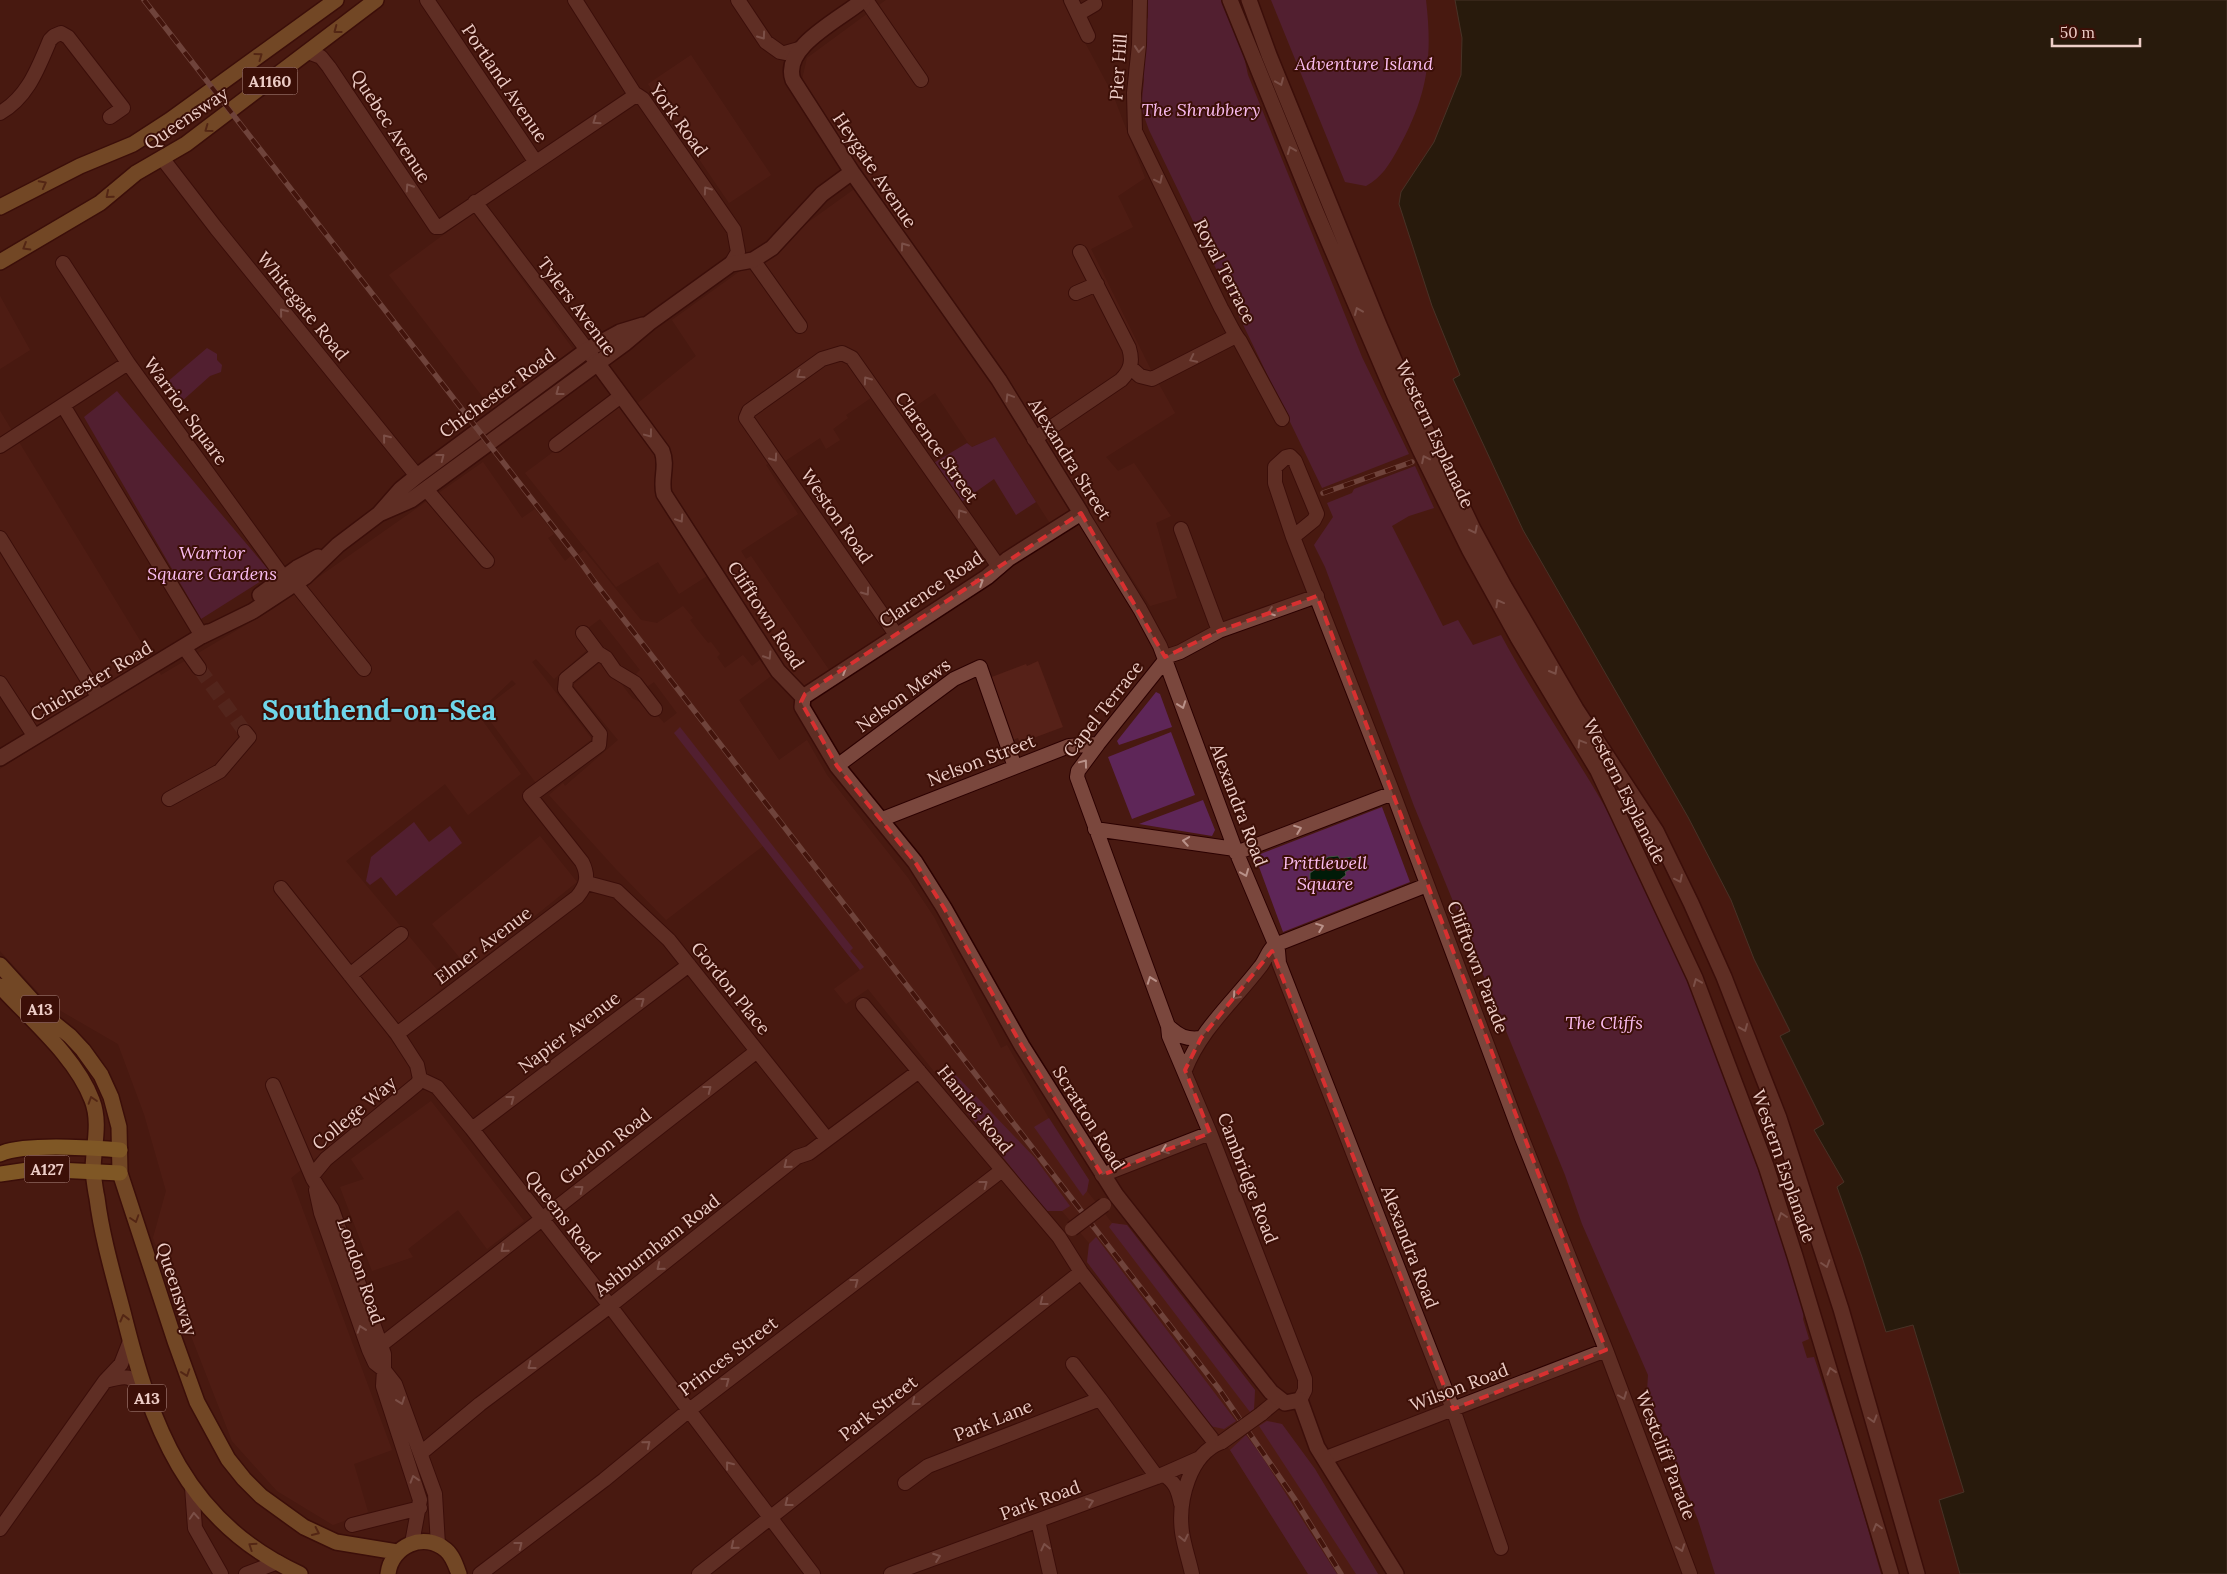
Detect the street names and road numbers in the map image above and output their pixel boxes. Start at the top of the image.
street label: Portland Avenue [457,19,553,147]
street label: Pier Hill [1104,33,1132,101]
street label: Quebec Avenue [346,65,436,187]
road number: A1160 [242,68,298,94]
street label: York Road [644,78,713,161]
street label: Queensway [140,81,233,155]
street label: Heygate Avenue [828,108,922,232]
street label: Royal Terrace [1189,215,1261,327]
street label: Whitegate Road [252,247,354,365]
street label: Tylers Avenue [532,252,622,360]
street label: Chichester Road [434,343,560,443]
street label: Warrior Square [139,352,233,470]
street label: Western Esplanade [1391,356,1479,512]
street label: Clarence Street [890,387,984,507]
street label: Alexandra Street [1023,393,1117,524]
street label: Weston Road [796,464,878,568]
street label: Clarence Road [874,546,988,632]
street label: Clifftown Road [723,557,810,674]
street label: Chichester Road [26,636,156,726]
street label: Nelson Mews [851,653,955,737]
street label: Capel Terrace [1058,656,1148,762]
street label: Western Esplanade [1578,714,1672,868]
street label: Nelson Street [924,729,1038,791]
street label: Alexandra Road [1205,739,1273,870]
street label: Clifftown Parade [1442,898,1514,1037]
street label: Elmer Avenue [430,901,536,989]
street label: Gordon Place [686,937,776,1039]
street label: Napier Avenue [513,986,625,1078]
road number: A13 [21,996,59,1022]
street label: Hamlet Road [932,1060,1018,1158]
street label: Scratton Road [1048,1062,1130,1175]
street label: College Way [307,1071,401,1155]
street label: Western Esplanade [1747,1086,1821,1246]
street label: Gordon Road [554,1103,656,1189]
street label: Cambridge Road [1213,1109,1284,1247]
road number: A127 [24,1156,70,1182]
street label: Queens Road [520,1165,606,1267]
street label: Alexandra Road [1376,1181,1444,1312]
street label: Ashburnham Road [589,1189,725,1302]
street label: London Road [332,1215,390,1327]
street label: Queensway [151,1240,203,1339]
street label: Princes Street [674,1311,782,1401]
street label: Wilson Road [1406,1358,1512,1416]
street label: Park Street [834,1370,922,1446]
road number: A13 [128,1385,166,1412]
street label: Westcliff Parade [1631,1387,1701,1523]
street label: Park Lane [950,1394,1036,1446]
street label: Park Road [997,1475,1084,1525]

